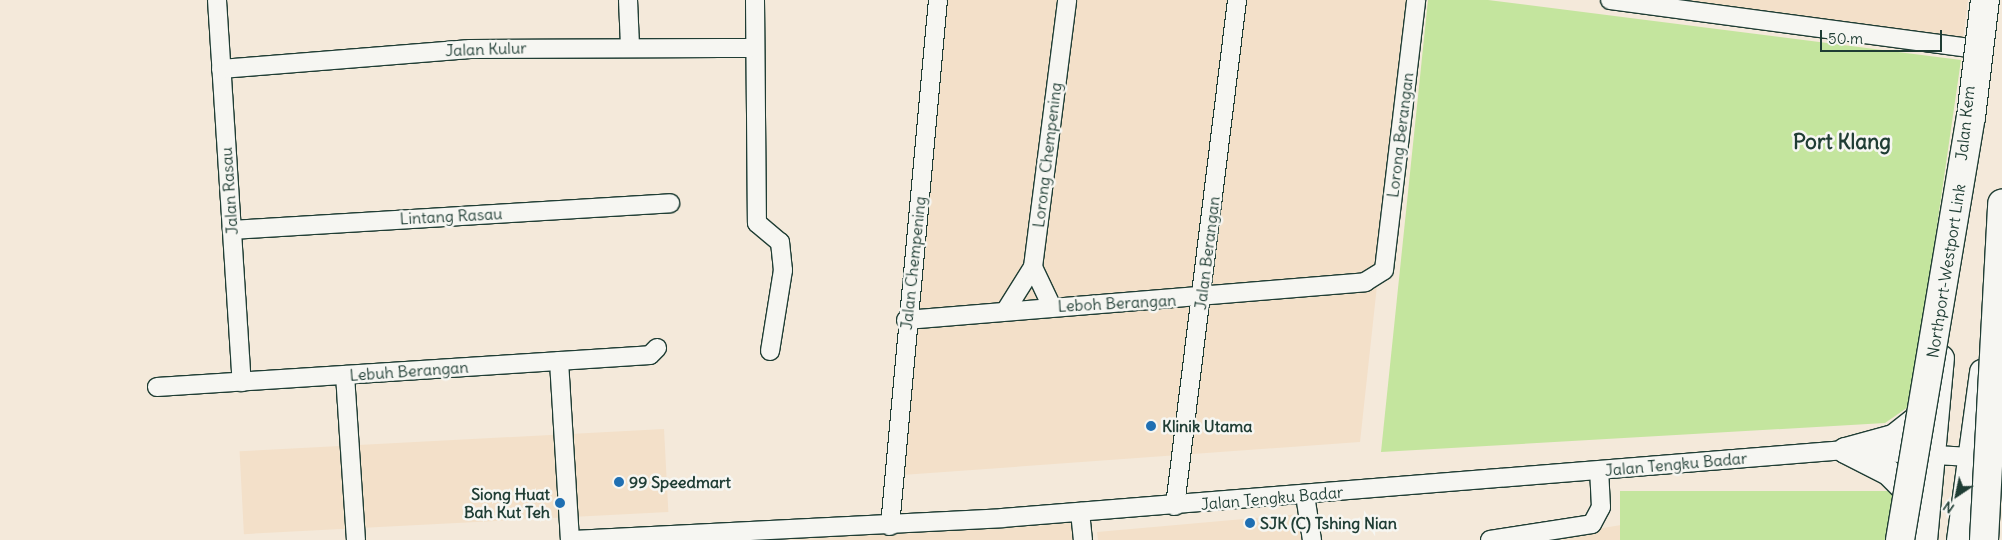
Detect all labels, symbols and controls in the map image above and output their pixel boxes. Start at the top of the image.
scale bar [1822,20,1944,52]
text: 50 m [1828,29,1863,48]
street label: Jalan Kulur [445,38,527,60]
street label: Lorong Berangan [1383,71,1417,199]
street label: Lorong Chempening [1029,81,1065,229]
street label: Jalan Kem [1952,85,1978,161]
district label: Port Klang [1793,129,1891,155]
street label: Jalan Rasau [216,146,242,236]
street label: Northport-Westport Link [1923,183,1969,359]
street label: Jalan Chempening [896,195,930,331]
street label: Jalan Berangan [1191,195,1223,311]
street label: Lintang Rasau [399,204,503,228]
street label: Leboh Berangan [1057,290,1177,316]
street label: Lebuh Berangan [349,357,469,385]
place label: Klinik Utama [1162,416,1252,436]
marker: Klinik Utama [1144,419,1158,433]
street label: Jalan Tengku Badar [1604,448,1748,480]
north arrow [1932,470,1982,520]
place label: 99 Speedmart [629,472,731,492]
marker: 99 Speedmart [613,476,625,488]
street label: Jalan Tengku Badar [1200,482,1344,514]
place label: Siong Huat Bah Kut Teh [464,484,550,522]
marker: Siong Huat Bah Kut Teh [554,497,566,509]
text: N [1940,497,1958,518]
place label: SJK (C) Tshing Nian [1260,513,1397,533]
marker: SJK (C) Tshing Nian [1244,517,1256,529]

